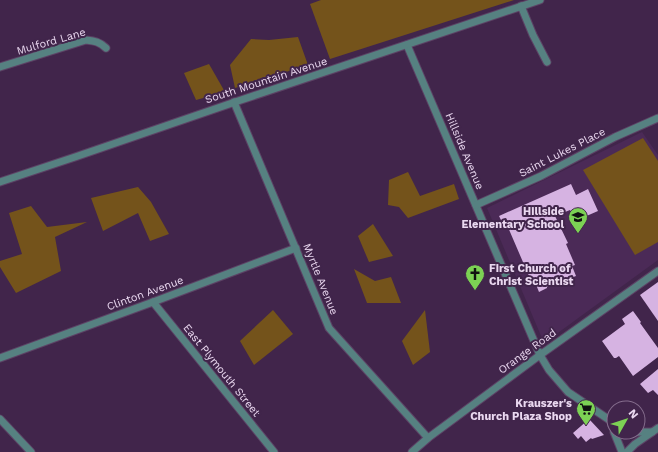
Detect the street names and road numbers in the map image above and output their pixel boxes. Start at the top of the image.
street label: Mulford Lane [15,25,87,58]
street label: South Mountain Avenue [203,55,329,106]
street label: Hillside Avenue [443,111,487,191]
street label: Saint Lukes Place [517,125,608,180]
street label: Myrtle Avenue [300,242,341,317]
street label: Clinton Avenue [105,274,185,313]
street label: East Plymouth Street [180,322,263,419]
street label: Orange Road [496,326,559,377]

